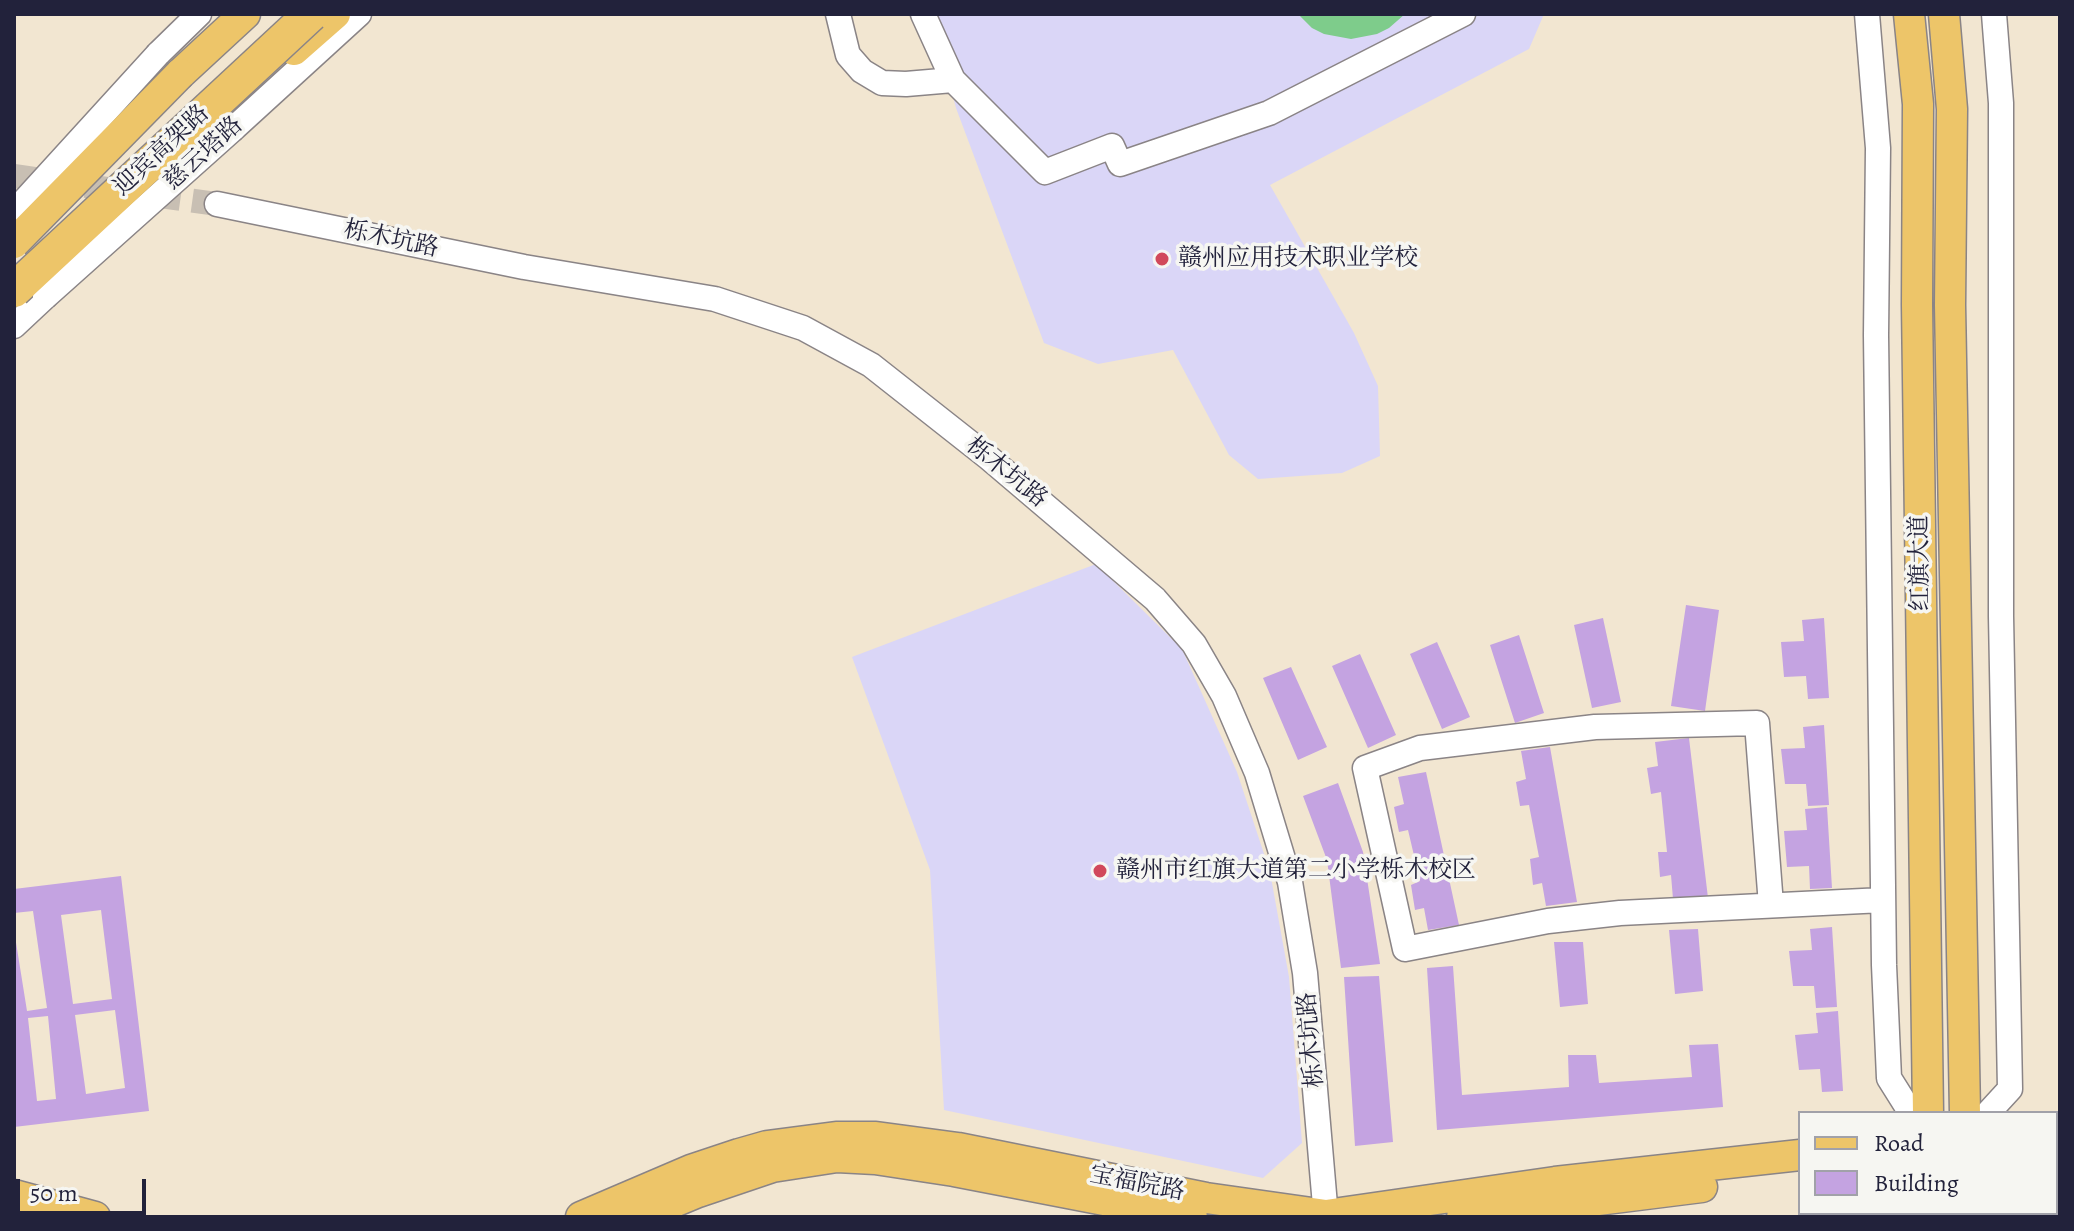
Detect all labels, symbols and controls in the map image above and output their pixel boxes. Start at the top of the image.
street label: 迎宾高架路 [108,100,216,202]
street label: 慈云塔路 [159,111,249,197]
street label: 栎木坑路 [341,216,441,264]
place label: 赣州应用技术职业学校 [1178,245,1418,273]
marker: 赣州应用技术职业学校 [1153,250,1171,268]
street label: 栎木坑路 [960,432,1052,514]
street label: 红旗大道 [1906,515,1936,611]
place label: 赣州市红旗大道第二小学栎木校区 [1116,857,1476,885]
marker: 赣州市红旗大道第二小学栎木校区 [1091,862,1109,880]
street label: 栎木坑路 [1293,991,1331,1089]
legend [1798,1111,2058,1215]
text: Road [1874,1127,1924,1159]
street label: 宝福院路 [1087,1161,1187,1207]
scale bar [20,1163,150,1213]
text: Building [1874,1167,1959,1199]
text: 50 m [30,1177,78,1209]

